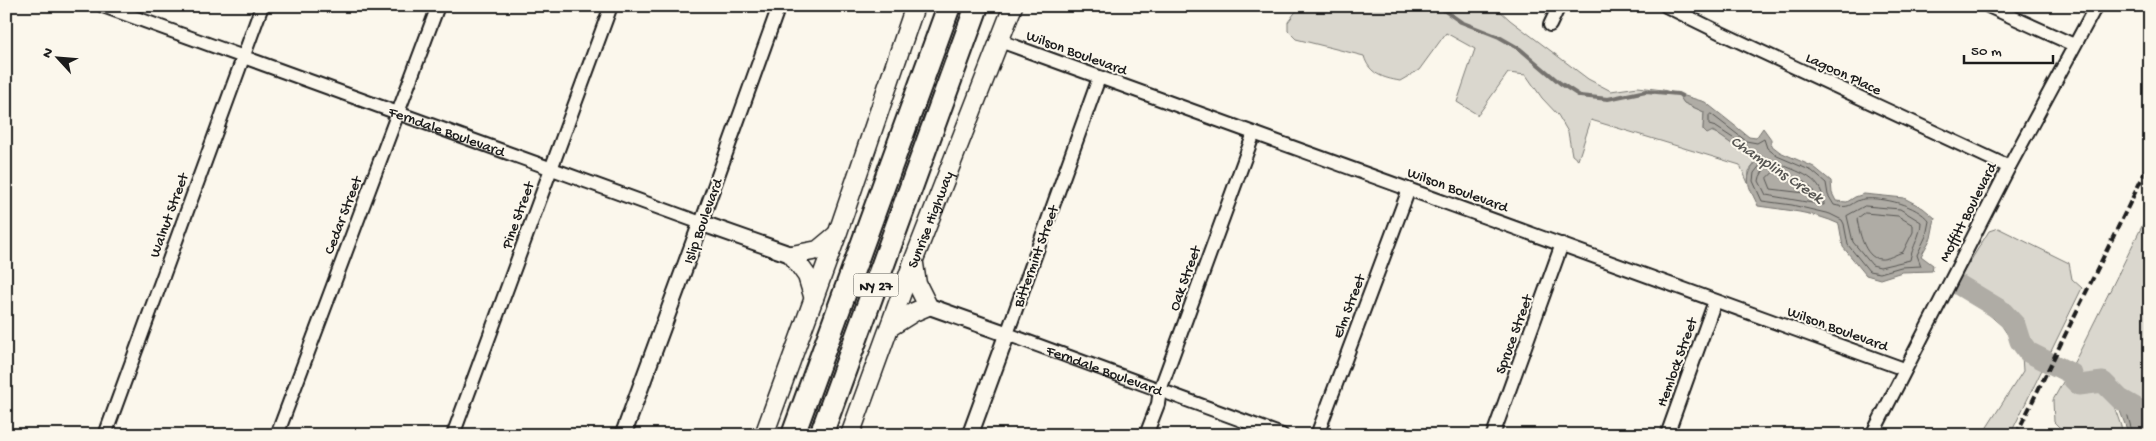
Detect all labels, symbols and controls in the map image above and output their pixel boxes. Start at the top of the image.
street label: Wilson Boulevard [1023,27,1130,81]
north arrow [32,32,82,82]
scale bar [1964,32,2052,64]
text: 50 m [1971,43,2002,61]
text: N [39,46,58,61]
street label: Lagoon Place [1802,49,1884,100]
street label: Ferndale Boulevard [385,103,508,162]
water label: Champlins Creek [1726,133,1828,210]
street label: Moffitt Boulevard [1936,159,2002,266]
street label: Wilson Boulevard [1404,164,1511,218]
street label: Sunrise Highway [905,168,959,271]
street label: Walnut Street [146,169,194,260]
street label: Cedar Street [321,173,368,257]
street label: Islip Boulevard [680,176,728,267]
street label: Pine Street [498,178,540,253]
street label: Bittermint Street [1010,202,1064,311]
street label: Oak Street [1166,242,1207,314]
street label: Elm Street [1329,271,1371,341]
road number: NY 27 [854,274,898,296]
street label: Spruce Street [1492,291,1538,377]
street label: Wilson Boulevard [1784,303,1891,357]
street label: Hemlock Street [1653,314,1703,410]
street label: Ferndale Boulevard [1042,342,1166,402]

